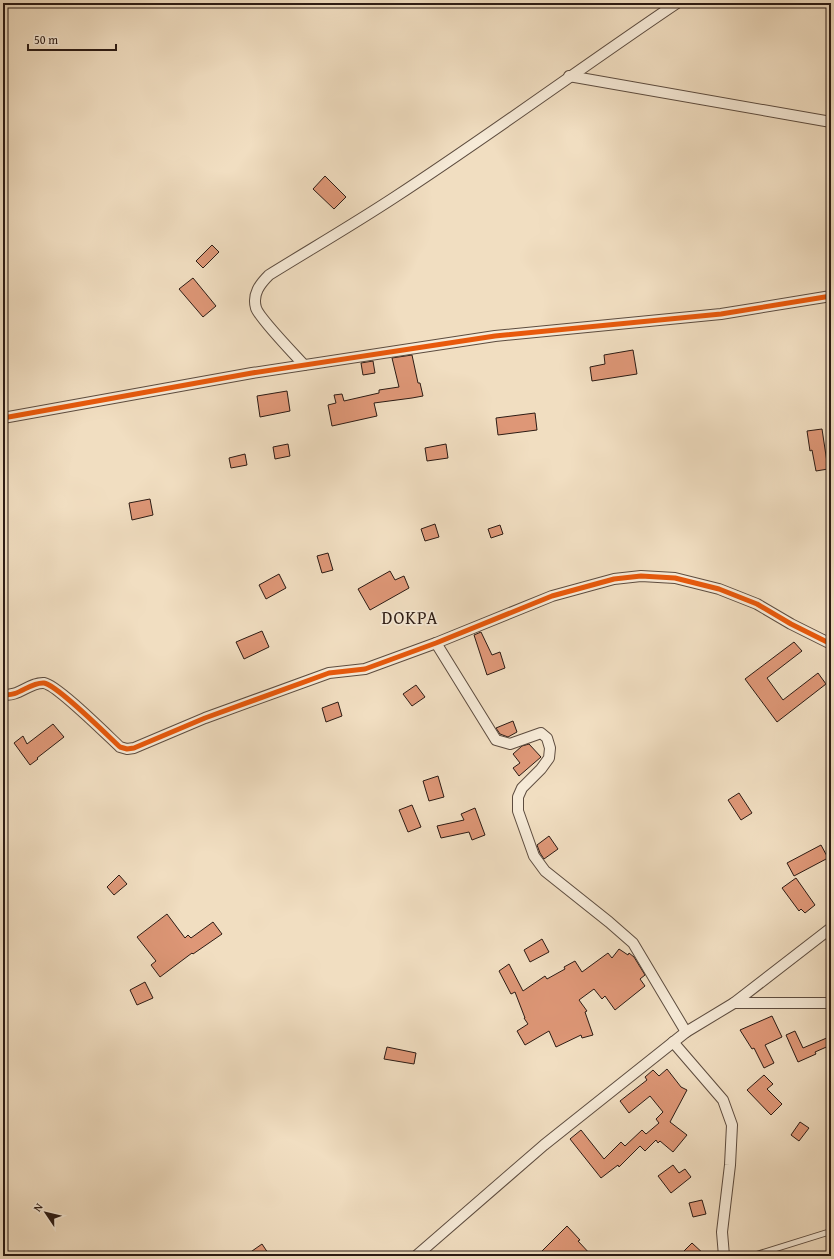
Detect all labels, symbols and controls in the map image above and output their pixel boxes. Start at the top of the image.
scale bar [28,26,116,52]
text: 50 m [34,31,58,48]
district label: DOKPA [381,604,439,631]
north arrow [26,1193,66,1233]
text: N [29,1199,47,1215]

